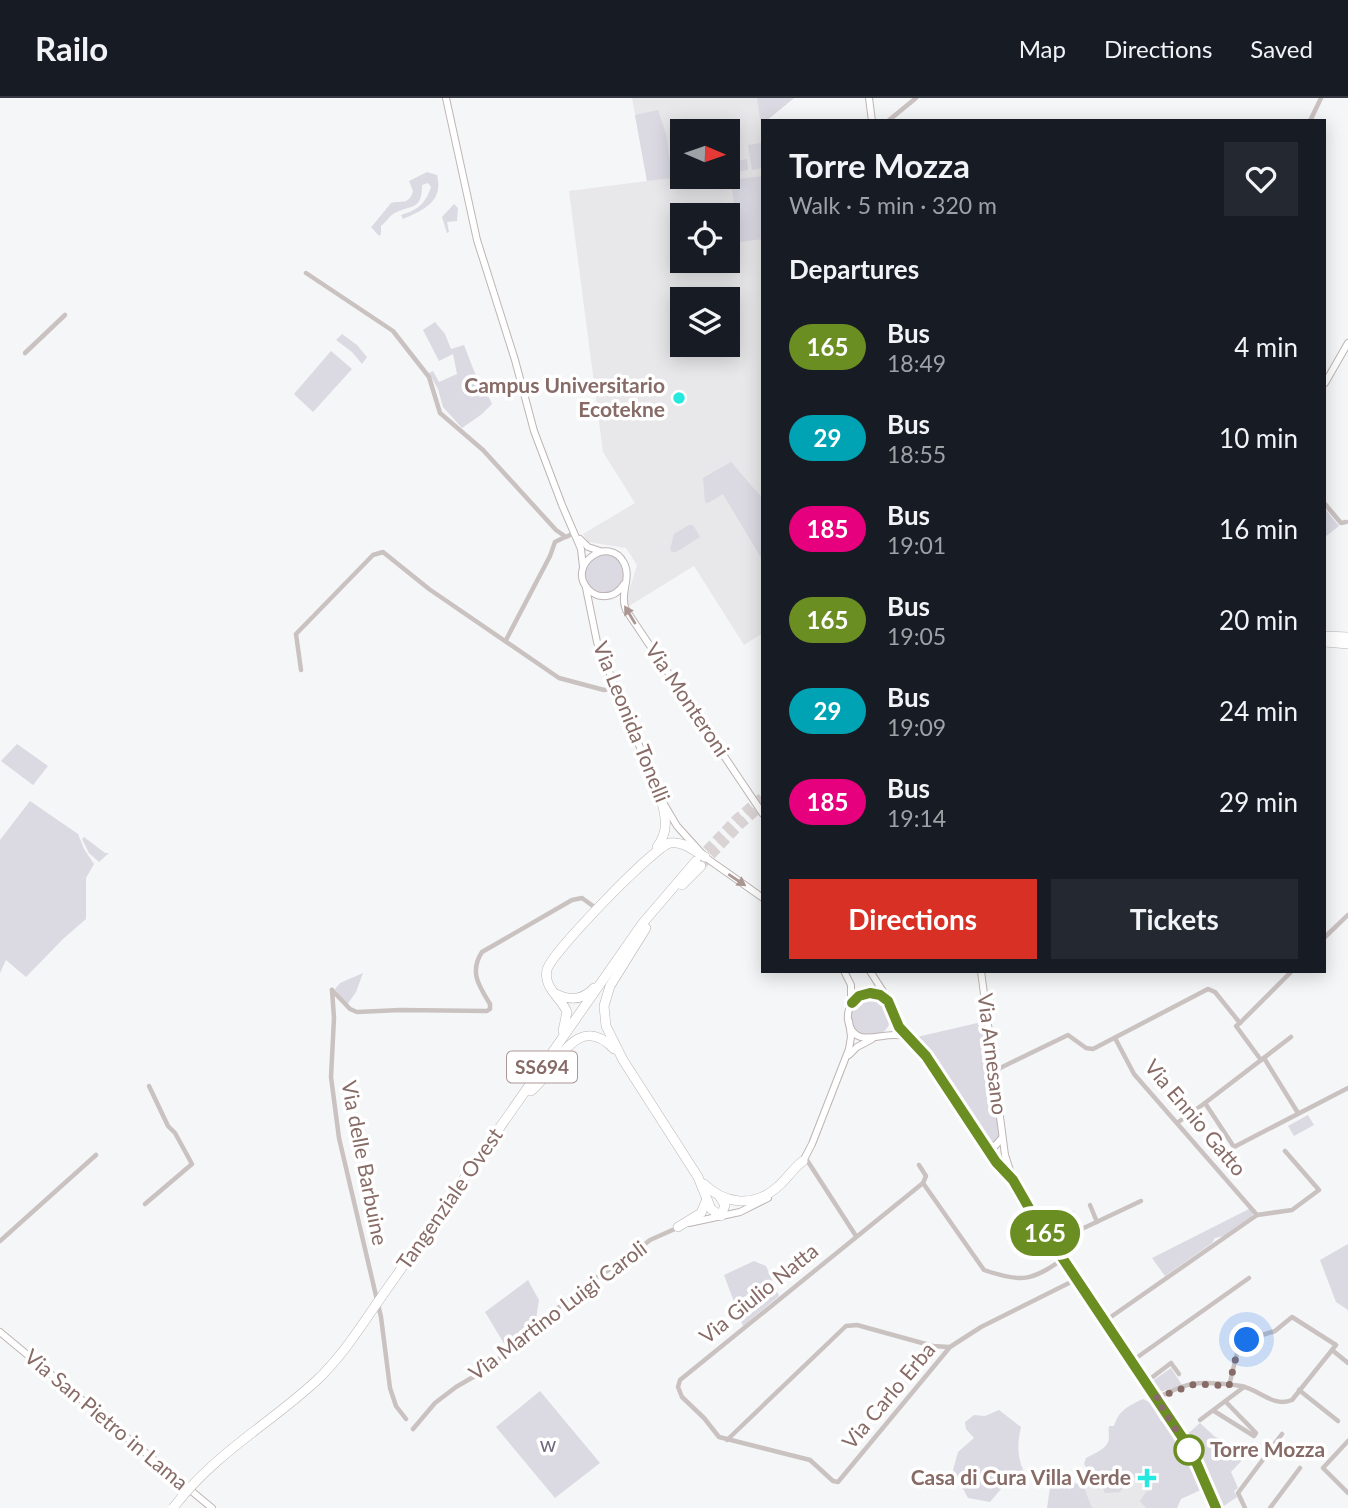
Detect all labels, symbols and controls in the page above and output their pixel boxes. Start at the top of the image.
text: Railo [35,28,108,68]
text: Map [1019,34,1066,63]
text: Directions [1104,34,1212,63]
text: Saved [1250,34,1313,63]
north arrow [670,119,740,189]
map controls [670,119,740,357]
button: heart [1224,142,1298,216]
text: Torre Mozza [789,145,970,185]
text: Walk · 5 min · 320 m [789,191,997,219]
button: locate [670,203,740,273]
text: Departures [789,253,919,285]
button: layers [670,287,740,357]
text: Bus [887,317,930,349]
text: 4 min [1234,331,1298,363]
text: 165 [807,332,848,361]
text: 18:49 [887,349,946,377]
place label: Campus Universitario Ecotekne [464,372,665,421]
marker: Campus Universitario Ecotekne [671,390,687,406]
text: Bus [887,408,930,440]
text: 10 min [1219,422,1298,454]
text: 29 [814,423,841,452]
text: 18:55 [887,440,946,468]
text: Bus [887,499,930,531]
text: 16 min [1219,513,1298,545]
text: 185 [807,514,848,543]
text: 19:01 [887,531,946,559]
text: Bus [887,590,930,622]
text: 20 min [1219,604,1298,636]
one-way arrow [623,605,636,624]
text: 165 [807,605,848,634]
text: 19:05 [887,622,946,650]
street label: Via Leonida Tonelli [589,637,676,806]
street label: Via Monteroni [641,637,736,761]
text: Bus [887,681,930,713]
text: 24 min [1219,695,1298,727]
text: 29 [814,696,841,725]
text: 19:09 [887,713,946,741]
text: Bus [887,772,930,804]
text: 29 min [1219,786,1298,818]
text: 185 [807,787,848,816]
text: 19:14 [887,804,946,832]
one-way arrow [728,873,746,887]
button: Directions [789,879,1037,959]
button: Tickets [1051,879,1298,959]
street label: Via Arnesano [974,992,1013,1116]
road number: SS694 [507,1051,577,1082]
street label: Via Ennio Gatto [1140,1054,1252,1180]
street label: Via delle Barbuine [337,1078,394,1247]
street label: Tangenziale Ovest [391,1122,507,1274]
line badge: 165 [1005,1210,1085,1256]
text: 165 [1024,1218,1066,1247]
street label: Via Martino Luigi Caroli [463,1235,651,1385]
street label: Via Giulio Natta [694,1237,822,1348]
your location [1229,1322,1264,1357]
street label: Via Carlo Erba [836,1337,940,1453]
street label: Via San Pietro in Lama [20,1343,194,1494]
park label: w [540,1431,557,1456]
marker: Torre Mozza [1174,1435,1204,1465]
place label: Torre Mozza [1210,1436,1325,1461]
place label: Casa di Cura Villa Verde [911,1464,1131,1489]
marker: Casa di Cura Villa Verde [1137,1468,1157,1488]

